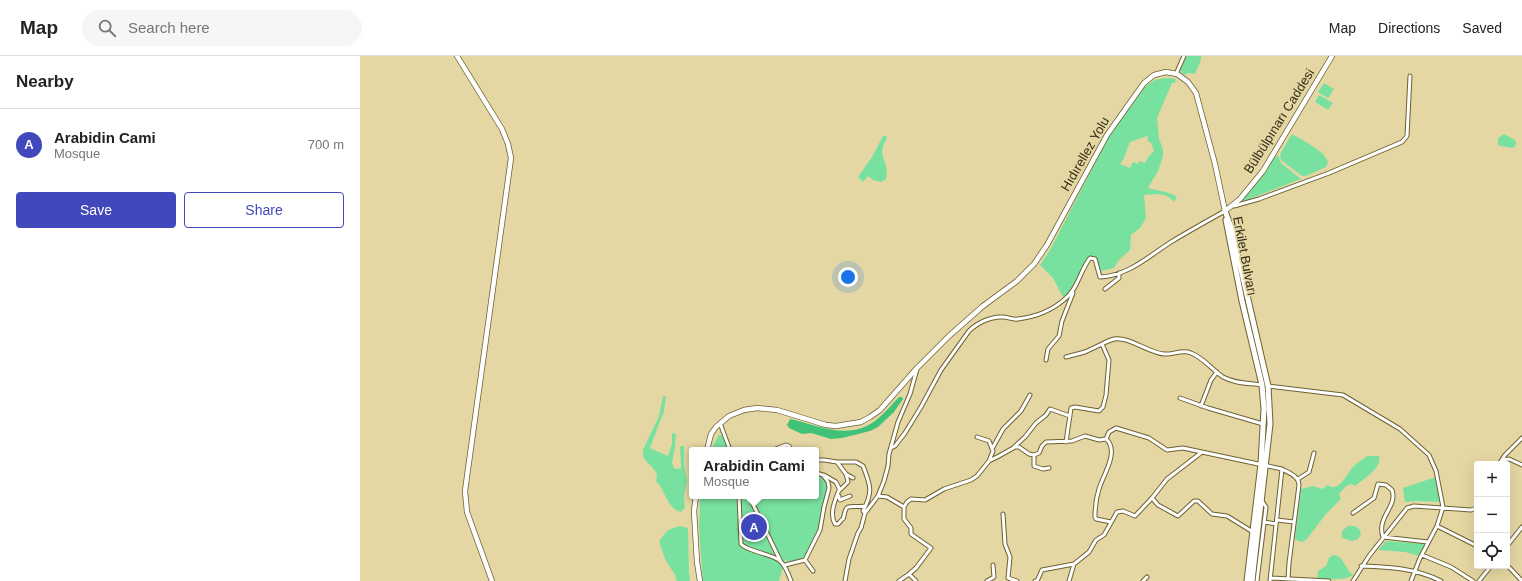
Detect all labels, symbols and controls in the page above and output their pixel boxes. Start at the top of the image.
search box [82,10,362,46]
text: Map [20,17,58,38]
icon: search [96,17,118,39]
text: Search here [128,19,210,36]
text: Map [1329,20,1356,36]
text: Directions [1378,20,1440,36]
text: Saved [1462,20,1502,36]
street label: Bülbülpınarı Caddesi [1241,66,1317,176]
text: Nearby [16,72,74,91]
street label: Hıdırellez Yolu [1058,114,1112,194]
text: Arabidin Cami [54,129,156,146]
text: A [24,137,34,152]
text: 700 m [308,137,344,152]
text: Mosque [54,146,100,161]
button: Save [16,192,176,228]
button: Share [184,192,344,228]
street label: Erkilet Bulvarı [1230,215,1260,297]
your location [838,267,858,287]
popup [689,447,819,499]
text: Arabidin Cami [703,457,805,474]
map controls [1474,461,1510,569]
button: + [1474,461,1510,497]
text: Mosque [703,474,749,489]
button: − [1474,497,1510,533]
pin: A [741,512,767,542]
button: locate [1474,533,1510,569]

